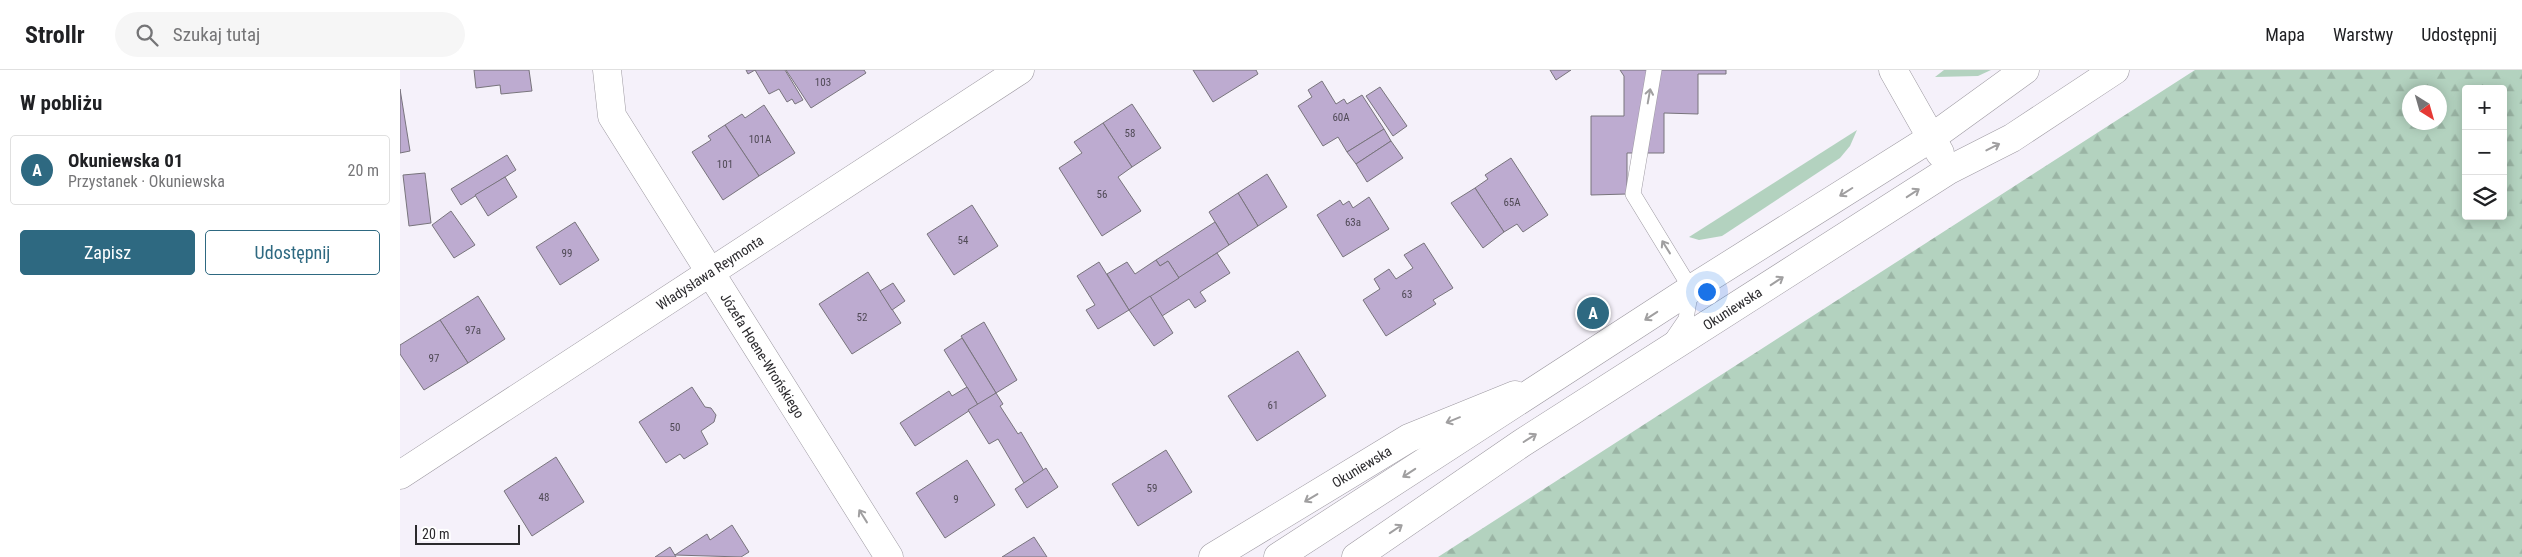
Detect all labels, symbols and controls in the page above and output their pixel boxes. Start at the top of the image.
search box [115,12,465,57]
text: Strollr [25,21,85,49]
icon: search [133,21,161,49]
text: Szukaj tutaj [173,23,260,46]
text: Mapa [2265,24,2305,45]
text: Warstwy [2333,24,2393,45]
text: Udostępnij [2421,24,2497,45]
house number: 103 [815,76,831,89]
north arrow [2402,85,2447,130]
map controls [2462,85,2507,220]
button: + [2462,85,2507,130]
one-way arrow [1645,88,1655,104]
text: W pobliżu [20,91,102,115]
house number: 60A [1332,111,1350,124]
house number: 58 [1125,127,1135,140]
button: − [2462,130,2507,175]
house number: 101A [749,133,772,146]
one-way arrow [1985,142,2000,151]
text: Okuniewska 01 [68,149,183,172]
house number: 101 [717,158,733,171]
text: A [32,161,42,180]
text: 20 m [347,161,379,180]
text: Przystanek · Okuniewska [68,172,225,191]
button: layers [2462,175,2507,220]
one-way arrow [1839,187,1853,197]
house number: 56 [1097,188,1107,201]
one-way arrow [1906,188,1920,198]
house number: 65A [1503,196,1521,209]
house number: 63a [1345,216,1361,229]
button: Zapisz [20,230,195,275]
button: Udostępnij [205,230,380,275]
street label: Władysława Reymonta [653,232,766,313]
house number: 54 [958,234,969,247]
one-way arrow [1661,241,1671,255]
house number: 99 [562,247,572,260]
one-way arrow [1769,276,1783,286]
your location [1694,279,1720,305]
street label: Okuniewska [1700,284,1765,333]
house number: 63 [1402,288,1412,301]
street label: Józefa Hoene-Wrońskiego [717,290,808,421]
pin: A [1577,294,1609,332]
house number: 52 [857,311,867,324]
one-way arrow [1644,311,1658,321]
house number: 97a [465,324,481,337]
house number: 97 [429,352,439,365]
house number: 61 [1268,399,1278,412]
one-way arrow [1446,416,1461,425]
house number: 50 [670,421,680,434]
one-way arrow [1523,433,1537,443]
street label: Okuniewska [1329,443,1394,491]
one-way arrow [1402,468,1416,478]
house number: 59 [1147,482,1157,495]
house number: 48 [539,491,549,504]
house number: 9 [953,493,959,506]
one-way arrow [1304,493,1318,503]
one-way arrow [858,509,868,523]
scale bar [415,522,520,545]
one-way arrow [1389,524,1403,534]
text: 20 m [422,526,450,542]

